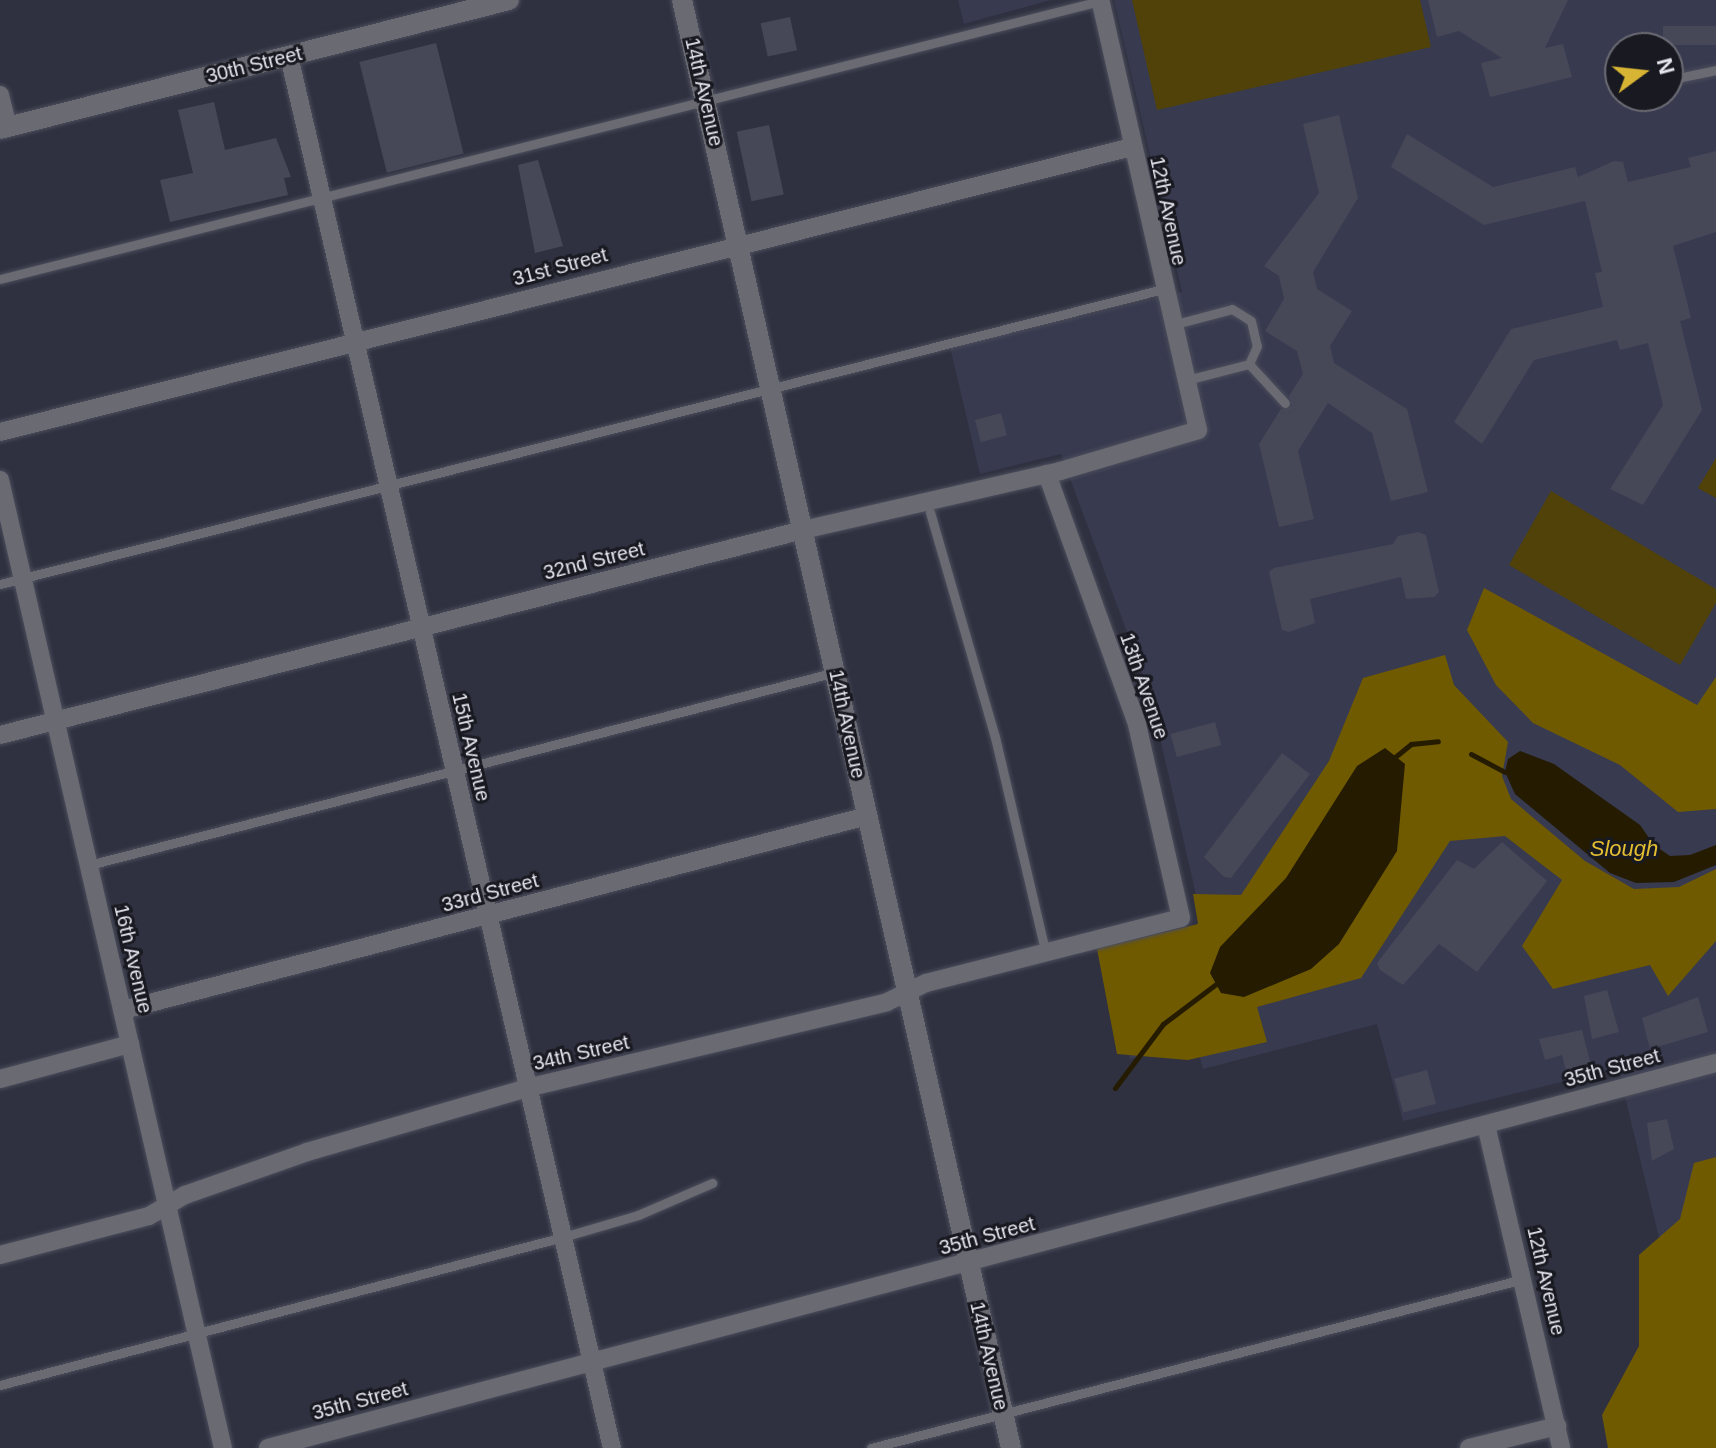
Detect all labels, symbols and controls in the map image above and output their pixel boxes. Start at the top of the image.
north arrow [1604,32,1684,112]
street label: 14th Avenue [680,35,728,149]
street label: 30th Street [204,42,304,88]
text: N [1652,55,1680,77]
street label: 12th Avenue [1145,154,1191,268]
street label: 31st Street [510,243,610,291]
street label: 32nd Street [541,537,647,585]
street label: 13th Avenue [1114,629,1174,743]
street label: 14th Avenue [824,667,870,781]
street label: 15th Avenue [447,690,495,804]
water label: Slough [1590,836,1658,862]
street label: 33rd Street [439,869,541,917]
street label: 16th Avenue [109,902,157,1016]
street label: 34th Street [531,1030,631,1076]
street label: 35th Street [1562,1044,1662,1092]
street label: 35th Street [937,1212,1037,1260]
street label: 12th Avenue [1522,1224,1570,1338]
street label: 14th Avenue [965,1299,1013,1413]
street label: 35th Street [310,1377,410,1425]

